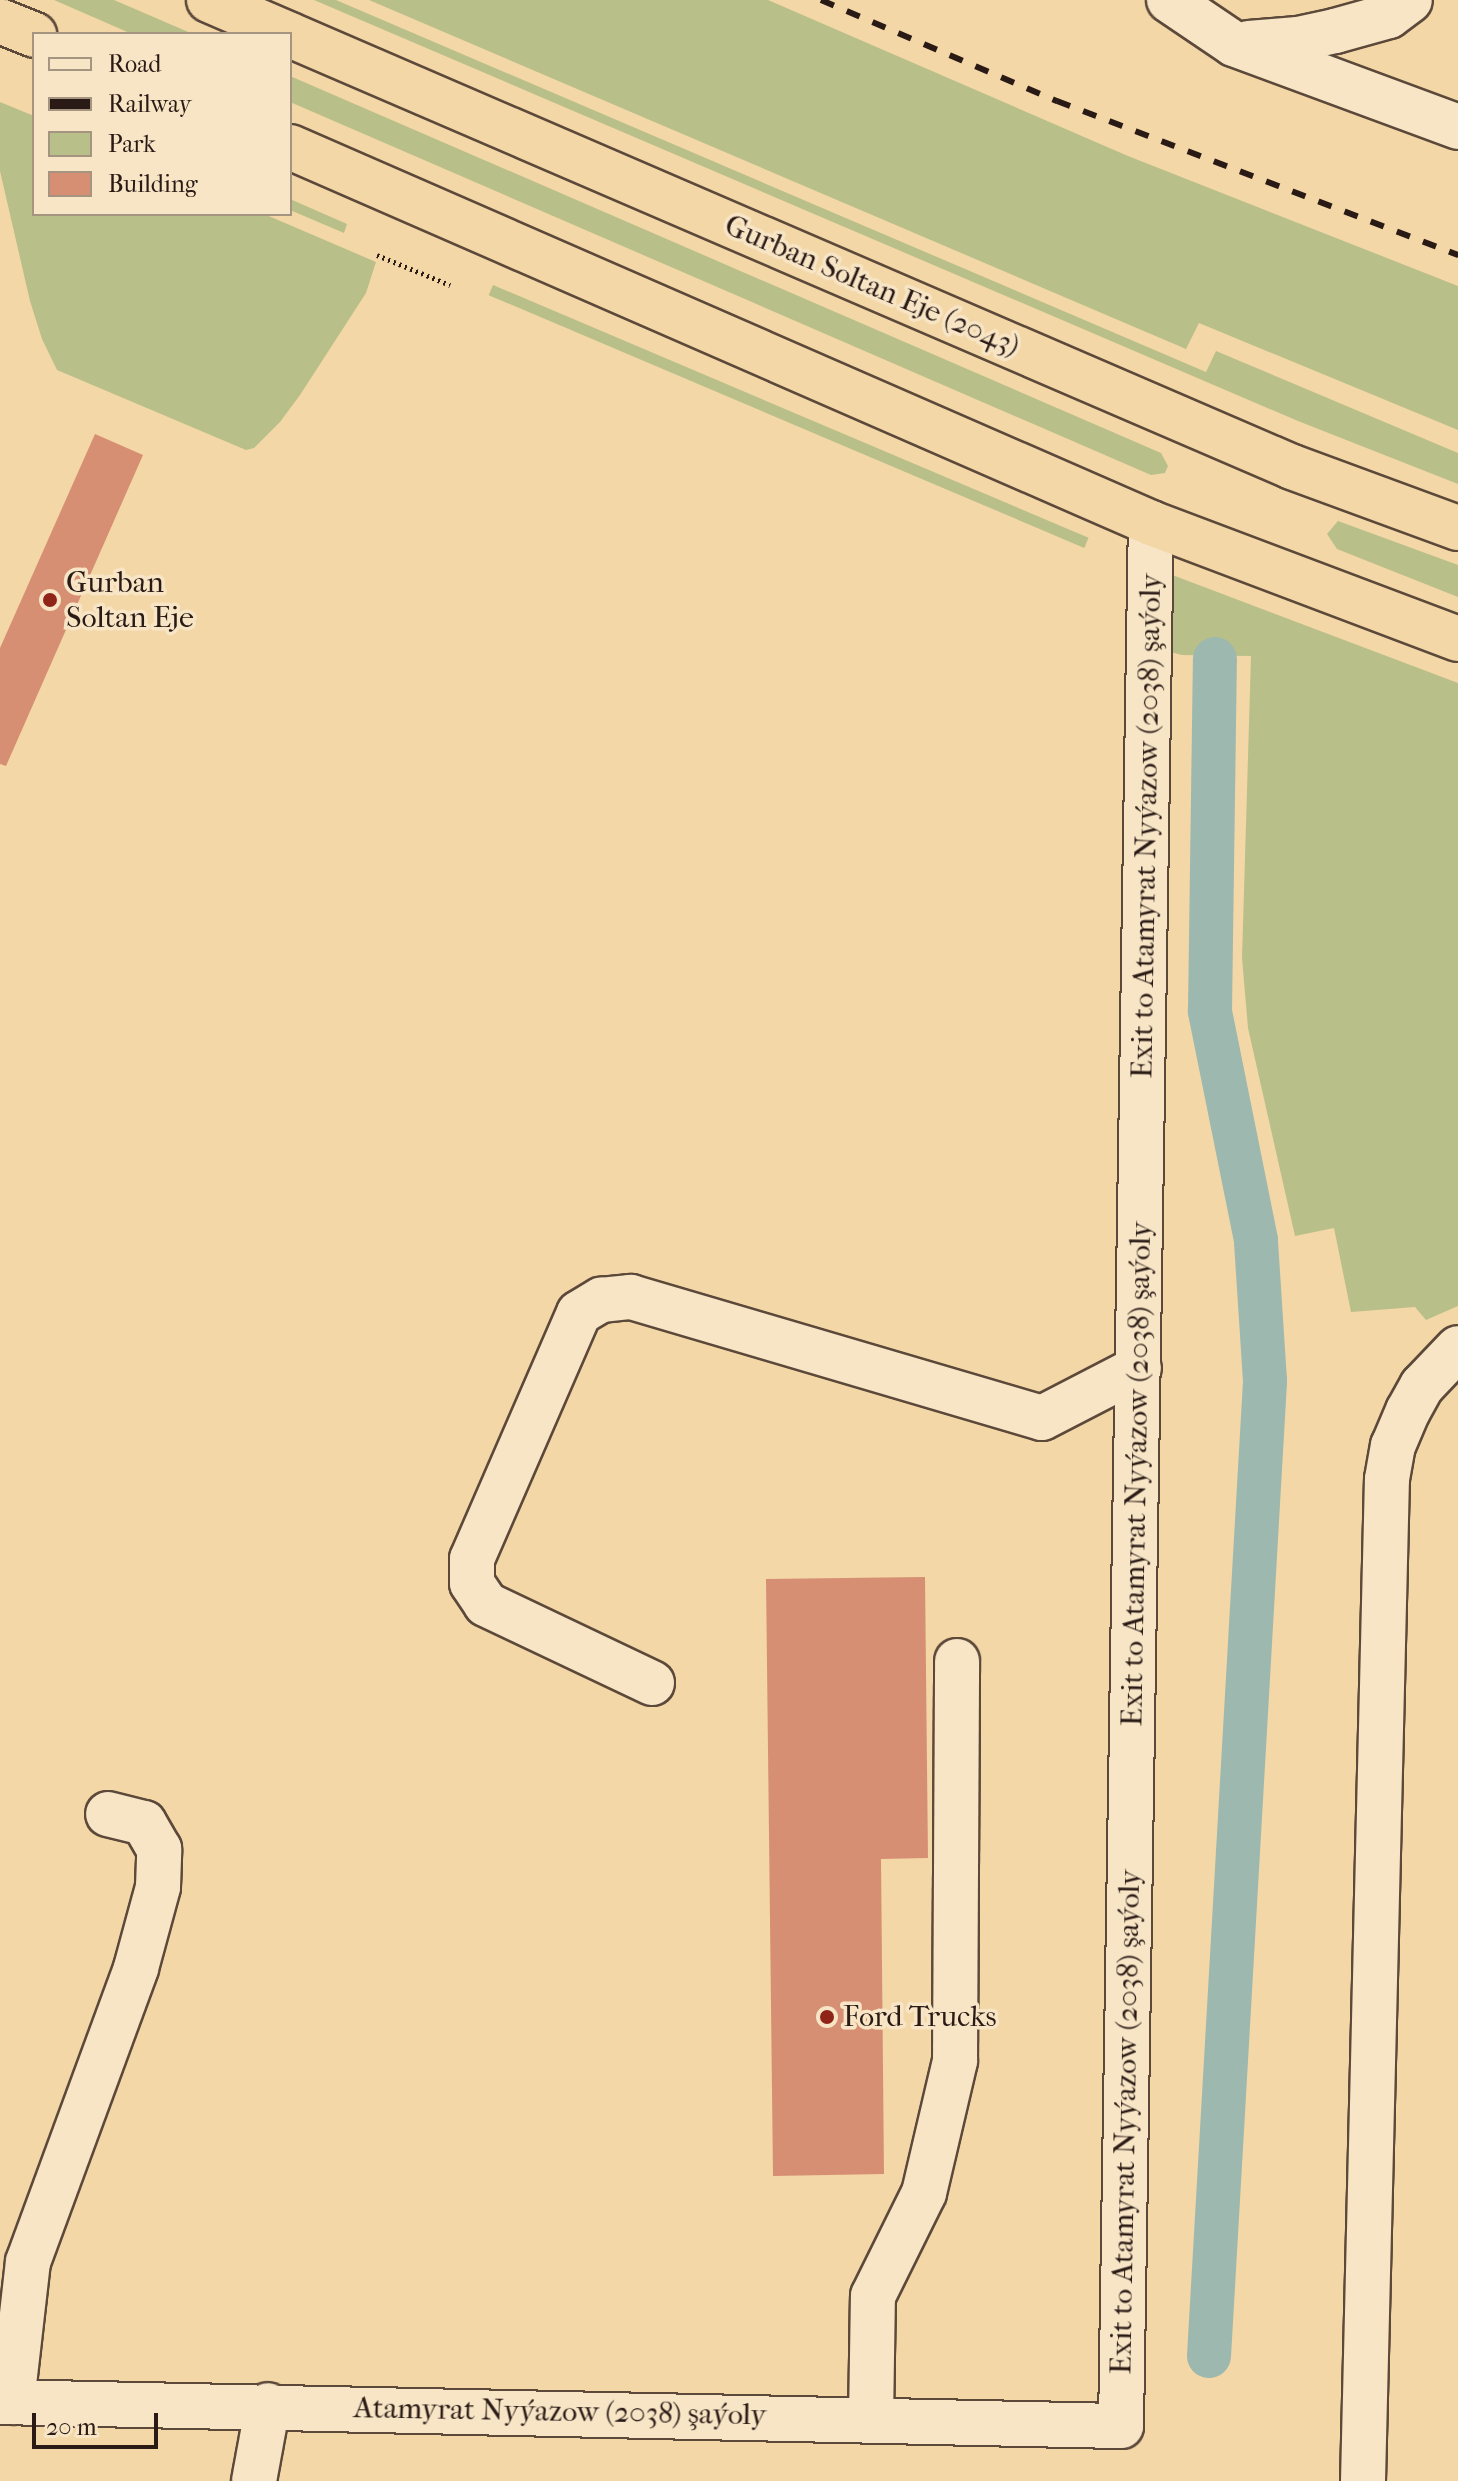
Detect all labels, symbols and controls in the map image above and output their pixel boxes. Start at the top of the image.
legend [32,32,292,216]
text: Road [108,50,161,78]
text: Railway [108,90,191,118]
text: Park [108,130,156,158]
text: Building [108,170,198,198]
street label: Gurban Soltan Eje (2043) [719,208,1025,364]
place label: Gurban Soltan Eje [66,565,194,636]
street label: Exit to Atamyrat Nyýazow (2038) şaýoly [1125,573,1169,1079]
marker: Gurban Soltan Eje [41,591,59,609]
street label: Exit to Atamyrat Nyýazow (2038) şaýoly [1115,1221,1159,1727]
street label: Exit to Atamyrat Nyýazow (2038) şaýoly [1104,1869,1148,2375]
place label: Ford Trucks [843,1999,997,2035]
marker: Ford Trucks [818,2008,836,2026]
street label: Atamyrat Nyýazow (2038) şaýoly [353,2390,767,2434]
scale bar [36,2397,162,2447]
text: 20 m [46,2413,97,2441]

